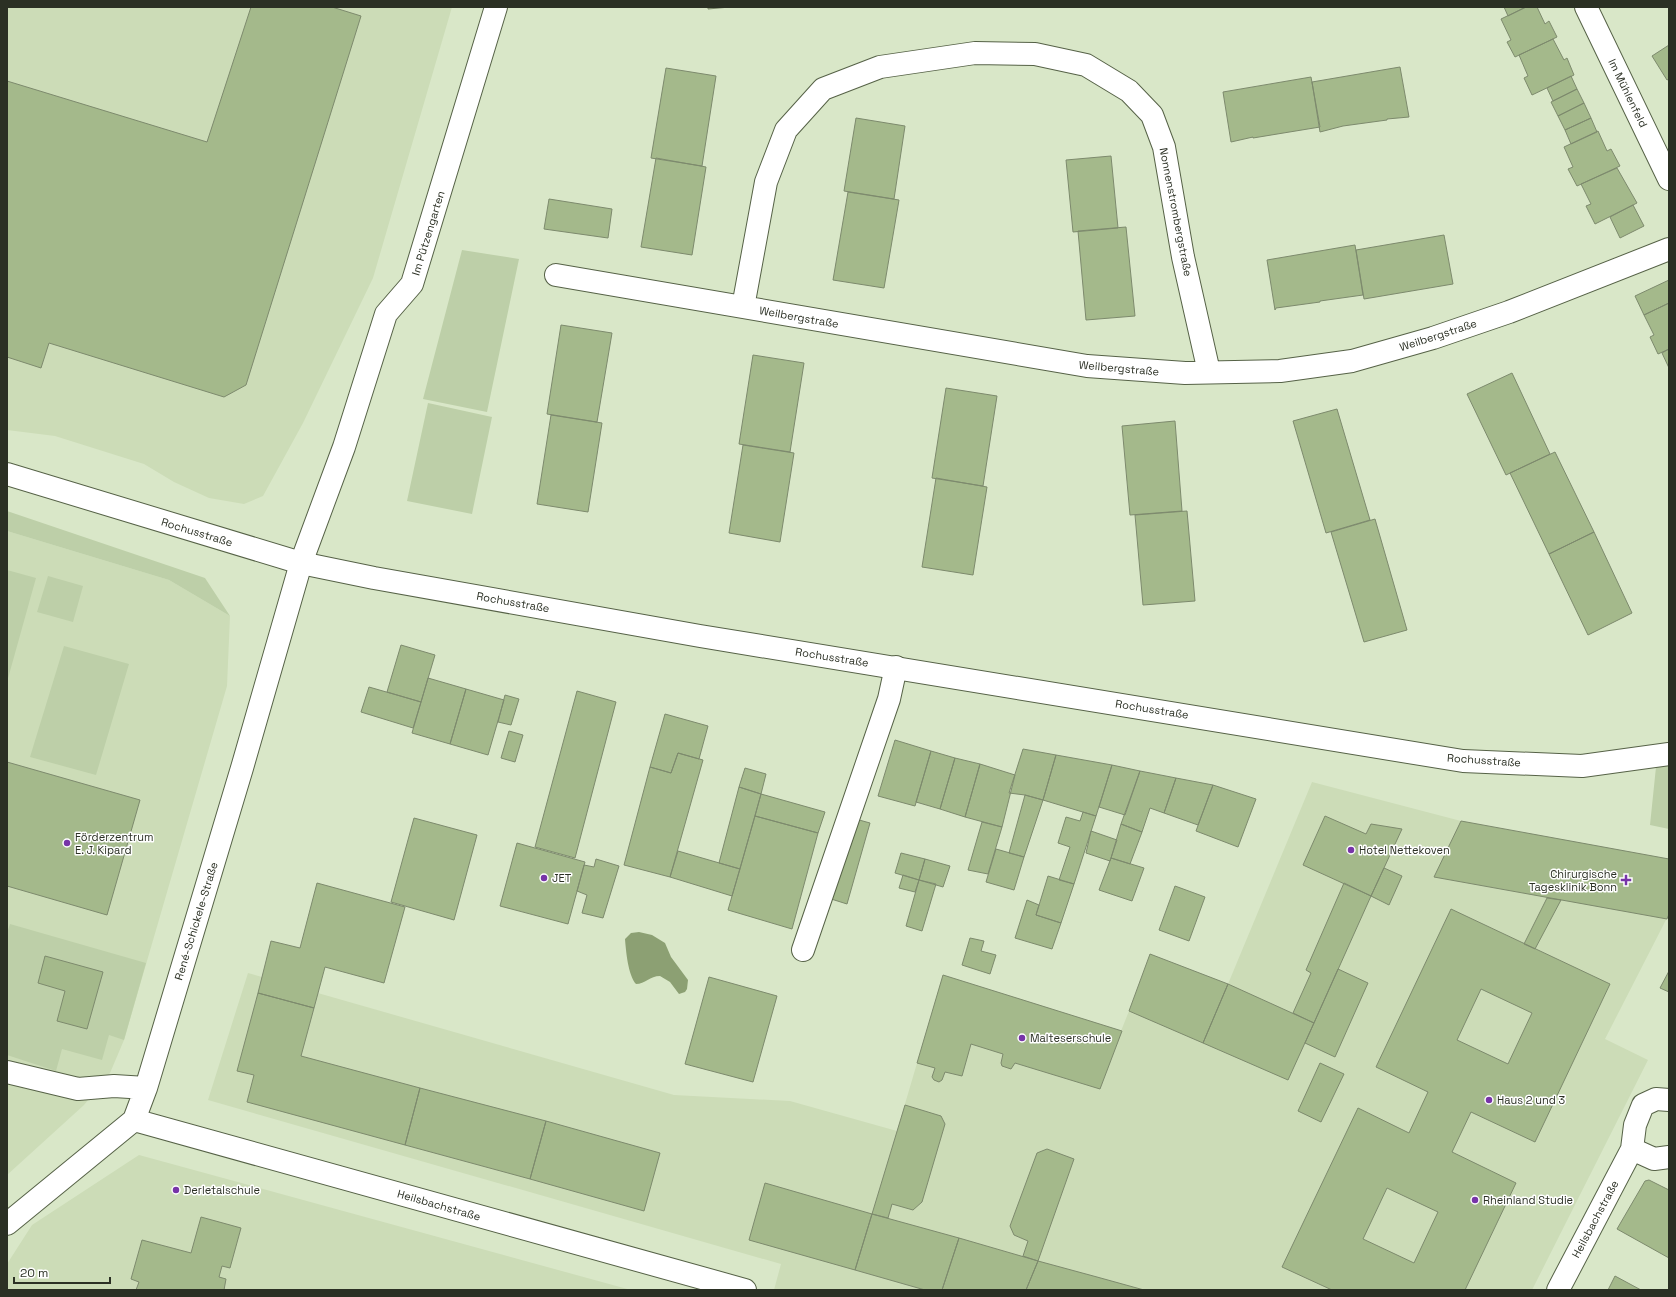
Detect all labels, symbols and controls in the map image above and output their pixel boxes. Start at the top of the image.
street label: Im Mühlenfeld [1605,56,1651,130]
street label: Nonnenstrombergstraße [1157,146,1195,278]
street label: Im Pützengarten [408,189,448,277]
street label: Weilbergstraße [758,303,840,331]
street label: Weilbergstraße [1398,316,1478,354]
street label: Weilbergstraße [1078,358,1160,378]
street label: Rochusstraße [160,514,234,550]
street label: Rochusstraße [475,589,551,615]
street label: Rochusstraße [794,644,870,670]
street label: Rochusstraße [1114,696,1190,722]
street label: Rochusstraße [1447,750,1521,770]
place label: Förderzentrum E. J. Kipard [75,830,153,857]
marker: Förderzentrum E. J. Kipard [62,838,72,848]
place label: Hotel Nettekoven [1359,843,1450,857]
marker: Hotel Nettekoven [1346,845,1356,855]
street label: René-Schickele-Straße [171,860,221,982]
place label: Chirurgische Tagesklinik Bonn [1529,867,1617,894]
place label: JET [552,871,572,885]
marker: JET [539,873,549,883]
marker: Chirurgische Tagesklinik Bonn [1620,874,1632,886]
place label: Malteserschule [1030,1031,1111,1045]
marker: Malteserschule [1017,1033,1027,1043]
place label: Haus 2 und 3 [1497,1093,1566,1107]
marker: Haus 2 und 3 [1484,1095,1494,1105]
street label: Heilsbachstraße [1569,1178,1621,1260]
place label: Derletalschule [184,1183,260,1197]
marker: Derletalschule [171,1185,181,1195]
street label: Heilsbachstraße [396,1186,482,1224]
place label: Rheinland Studie [1483,1193,1573,1207]
marker: Rheinland Studie [1470,1195,1480,1205]
scale bar [14,1259,110,1285]
text: 20 m [20,1265,48,1281]

